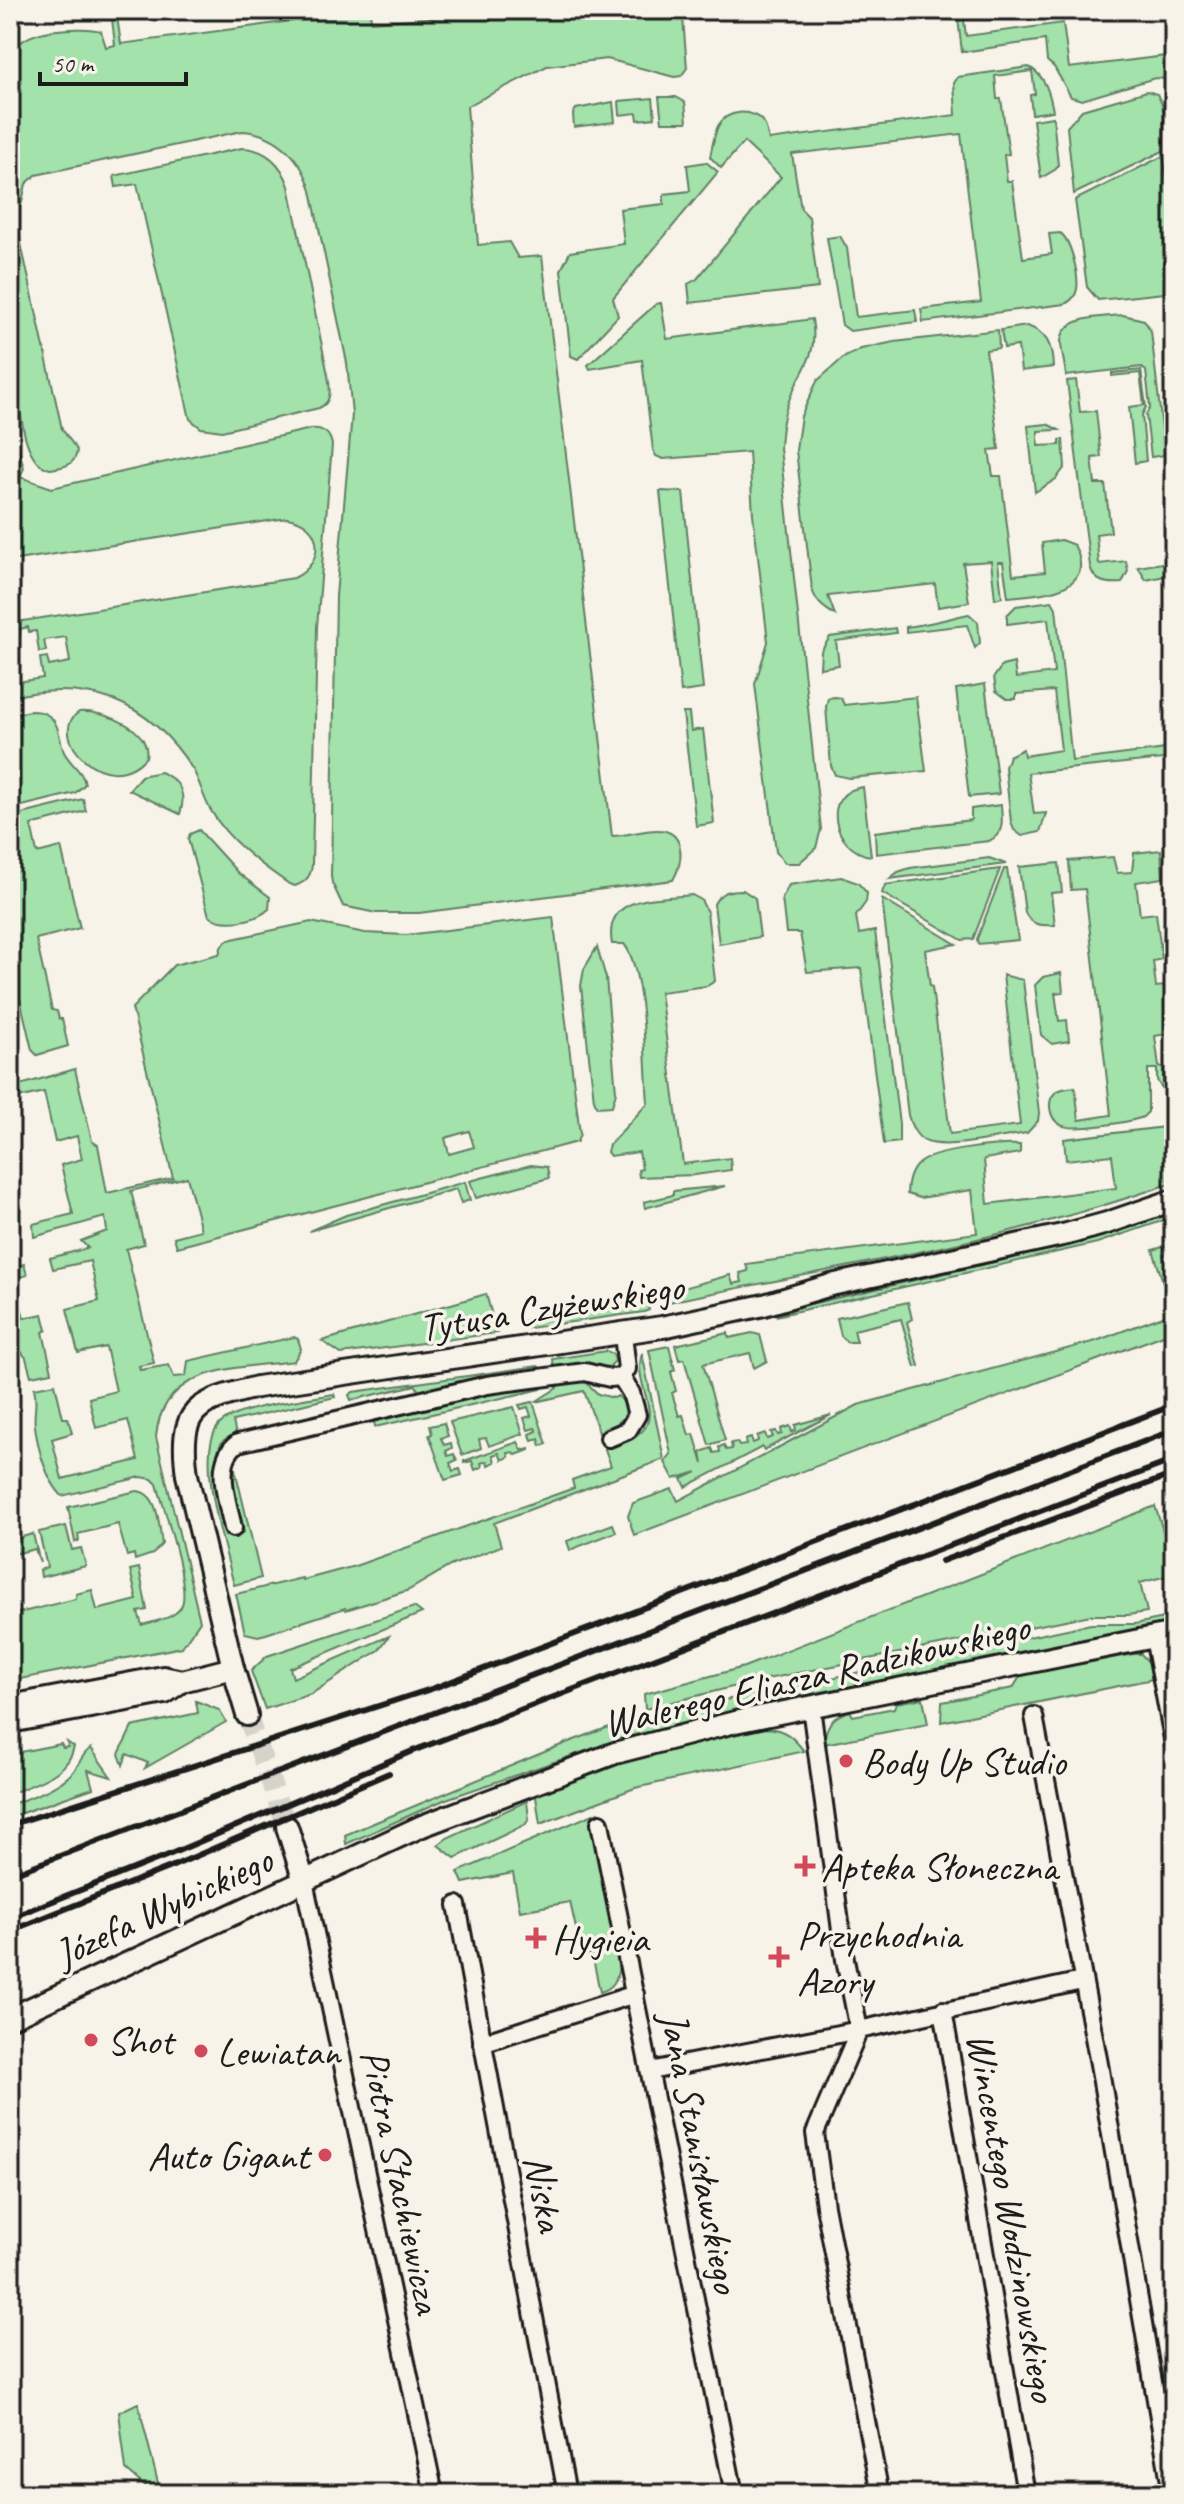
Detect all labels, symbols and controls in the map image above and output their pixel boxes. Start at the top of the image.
scale bar [40,36,186,86]
text: 50 m [52,49,95,79]
street label: Tytusa Czyżewskiego [416,1261,689,1353]
street label: Walerego Eliasza Radzikowskiego [598,1601,1036,1748]
place label: Body Up Studio [862,1737,1068,1787]
marker: Body Up Studio [837,1752,855,1770]
street label: Józefa Wybickiego [45,1834,282,1980]
place label: Apteka Słoneczna [821,1842,1061,1892]
marker: Apteka Słoneczna [796,1857,814,1875]
place label: Przychodnia Azory [797,1910,964,2006]
place label: Hygieia [552,1914,651,1964]
marker: Hygieia [527,1929,545,1947]
marker: Przychodnia Azory [768,1946,790,1968]
street label: Jana Stanisławskiego [648,2006,752,2299]
place label: Shot [107,2016,177,2066]
place label: Lewiatan [217,2027,342,2077]
street label: Wincentego Wodzinowskiego [955,2029,1069,2407]
marker: Shot [82,2031,100,2049]
marker: Lewiatan [192,2042,210,2060]
street label: Piotra Stachiewicza [349,2045,454,2321]
place label: Auto Gigant [148,2131,313,2181]
marker: Auto Gigant [316,2146,334,2164]
street label: Niska [512,2151,576,2238]

